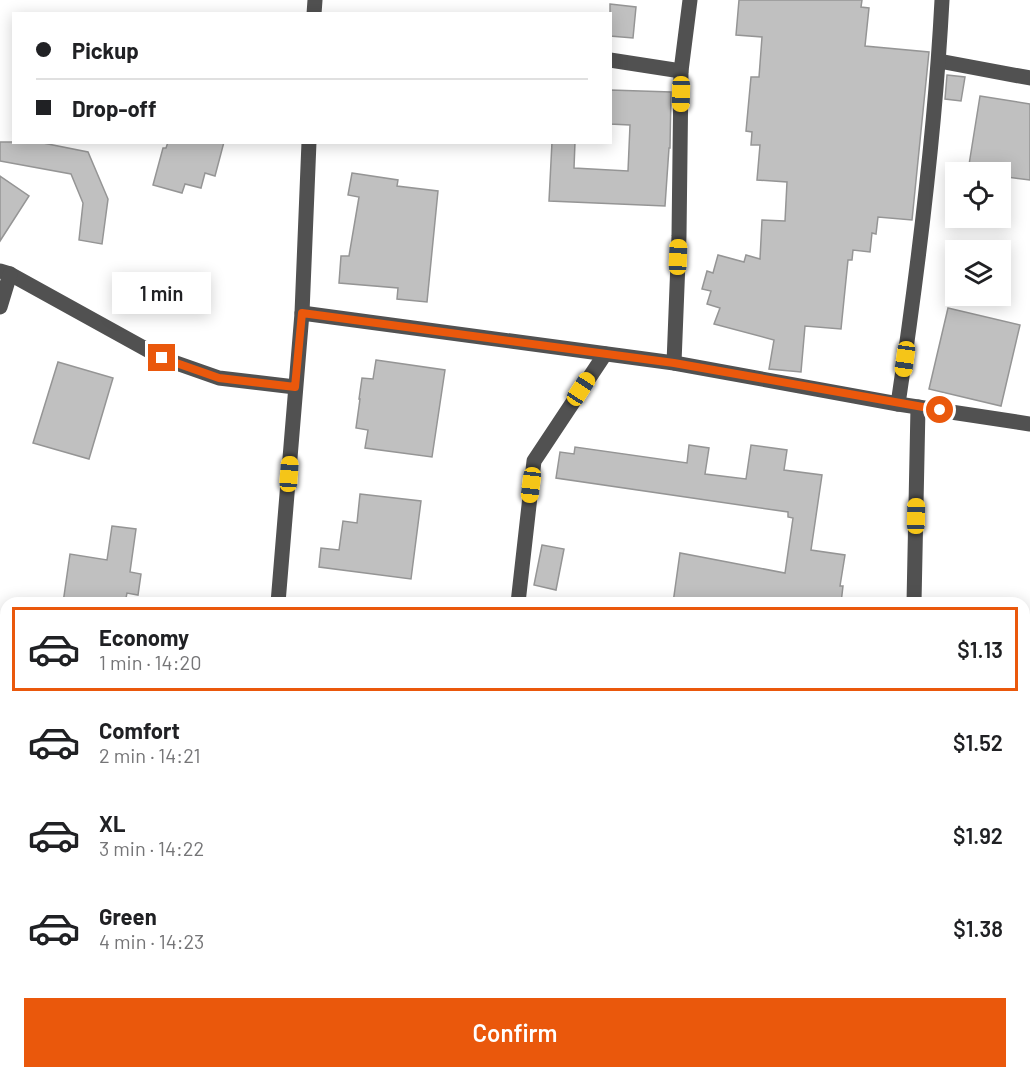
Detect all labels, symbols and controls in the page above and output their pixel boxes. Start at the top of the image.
text: Pickup [72,37,139,63]
car [672,76,690,112]
text: Drop-off [72,95,156,121]
map controls [945,162,1011,306]
button: locate [945,162,1011,228]
car [668,239,688,275]
button: layers [945,240,1011,306]
callout: 1 min [112,271,212,313]
text: 1 min [140,281,183,305]
car [894,340,916,378]
route end [148,344,175,371]
car [564,369,598,409]
route start [926,396,953,423]
car [279,455,299,493]
car [520,466,542,504]
car [907,498,925,534]
icon: car [27,622,81,676]
text: Economy [99,624,189,650]
text: $1.13 [957,636,1003,662]
text: 1 min · 14:20 [99,650,201,674]
icon: car [27,715,81,769]
text: Comfort [99,717,180,743]
text: $1.52 [953,729,1003,755]
text: 2 min · 14:21 [99,743,201,767]
icon: car [27,808,81,862]
text: XL [99,810,125,836]
text: $1.92 [953,822,1003,848]
text: 3 min · 14:22 [99,836,204,860]
icon: car [27,901,81,955]
text: Green [99,903,157,929]
text: $1.38 [953,915,1003,941]
text: 4 min · 14:23 [99,929,204,953]
button: Confirm [24,998,1006,1067]

